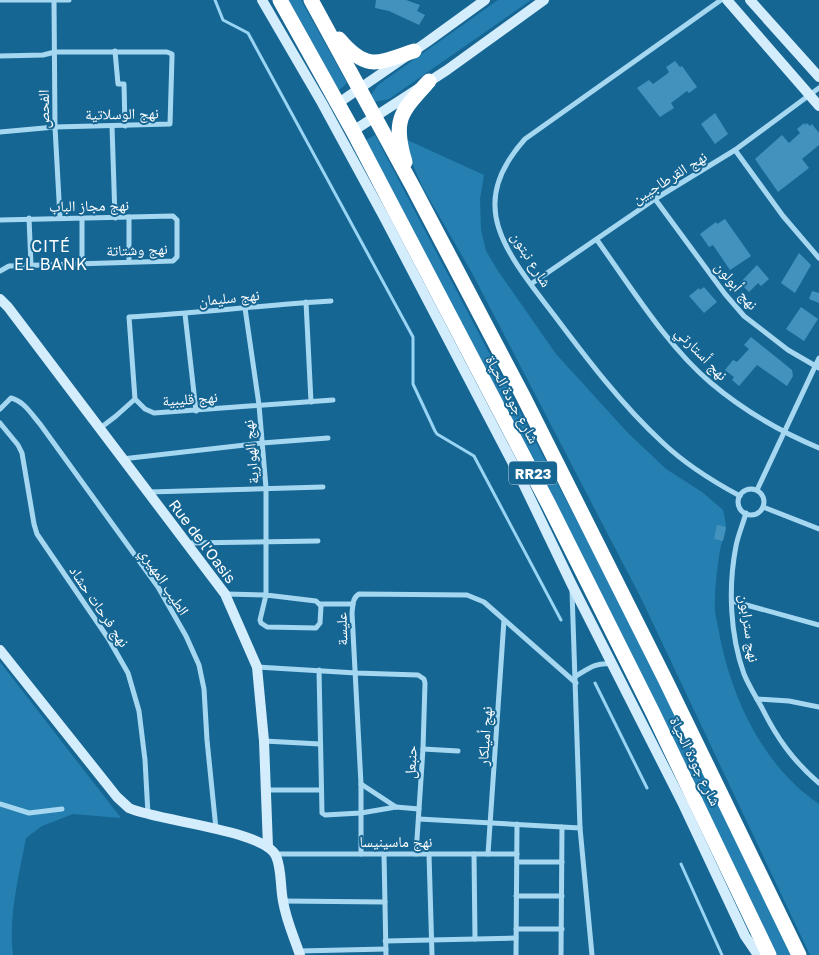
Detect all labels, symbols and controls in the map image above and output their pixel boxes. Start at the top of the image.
street label: الفحص [34,89,54,129]
street label: نهج الوسلاتية [85,103,159,125]
street label: نهج القرطاجيين [628,147,711,209]
street label: نهج مجاز الباب [49,195,129,217]
street label: شارع نبتون [506,228,556,291]
district label: CITÉ EL BANK [14,236,88,274]
street label: نهج وشتاتة [106,239,168,261]
street label: نهج أبولون [710,257,762,314]
street label: نهج سليمان [198,285,261,311]
street label: نهج أستارتي [669,322,732,386]
street label: شارع جودة الحياة [481,352,544,447]
street label: نهج قليبية [162,387,218,411]
street label: نهج الهوارية [238,419,264,485]
road number: RR23 [509,462,557,484]
street label: Rue de l'Oasis [166,496,240,586]
street label: الطيب المهيري [133,544,194,620]
street label: نهج فرحات حشاد [65,562,134,651]
street label: نهج سترابون [734,593,764,663]
street label: عليسة [331,612,351,646]
street label: نهج أميلكار [473,706,497,767]
street label: شارع جودة الحياة [665,713,725,810]
street label: حنبعل [400,744,422,779]
street label: نهج ماسينيسا [359,832,433,852]

